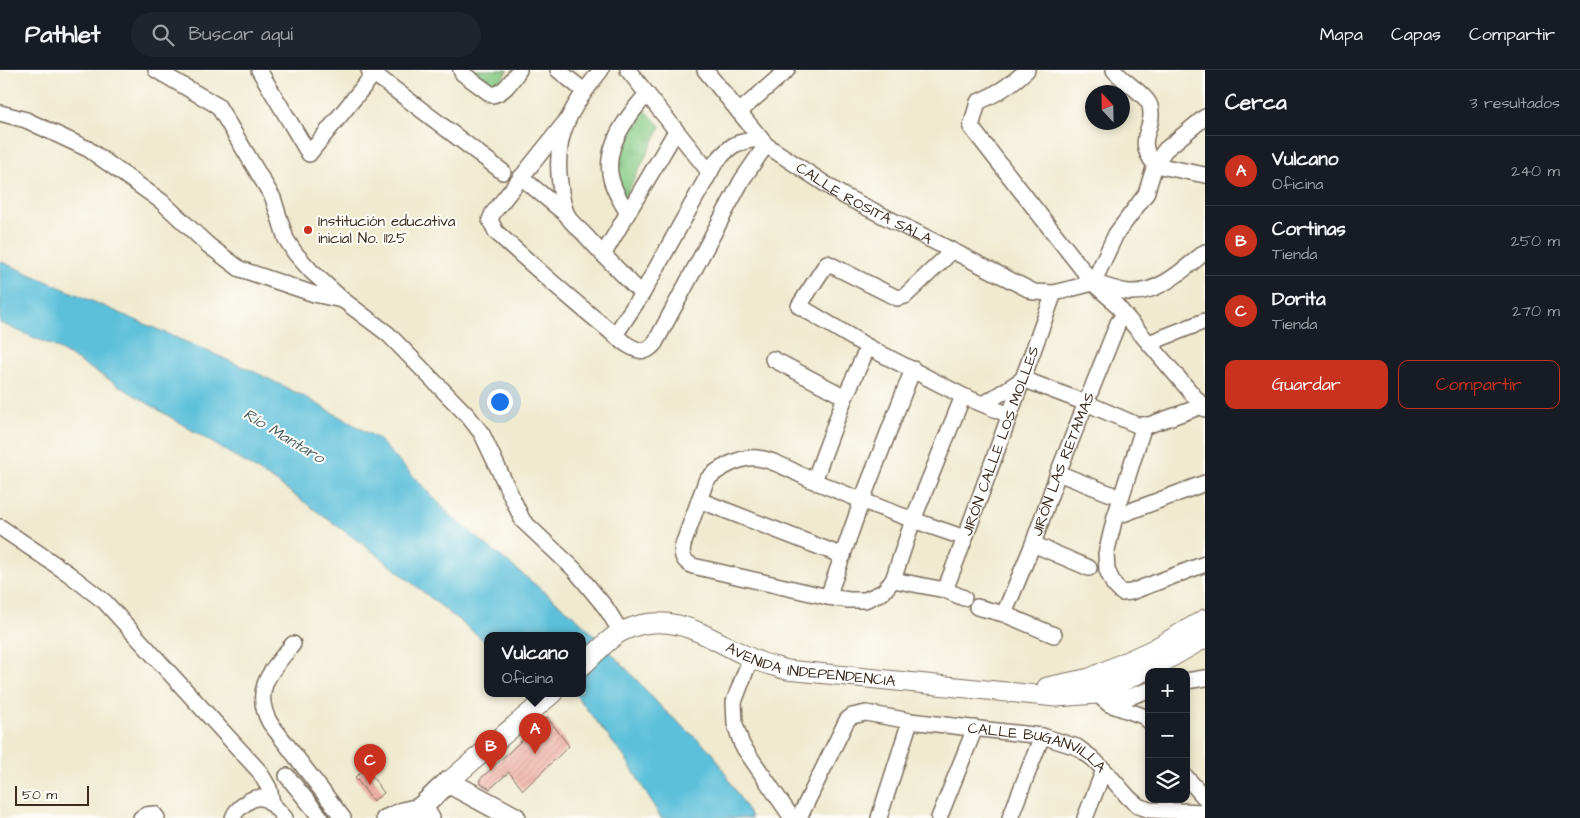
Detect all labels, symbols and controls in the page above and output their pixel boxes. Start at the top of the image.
search box [131,12,481,57]
text: Pathlet [25,18,101,52]
icon: search [149,21,177,49]
text: Buscar aquí [189,21,293,48]
text: Mapa [1320,22,1363,47]
text: Capas [1391,22,1441,47]
text: Compartir [1469,22,1555,47]
north arrow [1085,85,1130,130]
text: Cerca [1225,88,1287,117]
text: 3 resultados [1469,92,1560,114]
text: Vulcano [1272,146,1338,173]
street label: CALLE ROSITA SALA [792,157,936,250]
text: A [1236,160,1246,182]
text: 240 m [1511,160,1560,182]
text: Oficina [1272,173,1323,195]
place label: Institución educativa inicial No. 1125 [318,211,456,249]
text: Cortinas [1272,216,1346,243]
marker: Institución educativa inicial No. 1125 [302,224,314,236]
text: B [1235,230,1247,252]
text: 250 m [1511,230,1560,252]
text: Tienda [1272,243,1317,265]
text: Dorita [1272,286,1326,313]
text: C [1235,300,1247,322]
text: 270 m [1512,300,1560,322]
text: Tienda [1272,313,1317,335]
street label: JIRÓN CALLE LOS MOLLES [956,343,1044,539]
button: Guardar [1225,360,1388,409]
button: Compartir [1398,360,1560,409]
your location [487,389,513,415]
street label: JIRÓN LAS RETAMAS [1026,389,1100,539]
water label: Río Mantaro [239,403,330,469]
popup [484,632,586,697]
street label: AVENIDA INDEPENDENCIA [722,637,897,691]
text: Vulcano [502,640,568,667]
text: Oficina [502,667,553,689]
map controls [1145,668,1190,803]
button: + [1145,668,1190,713]
pin: A [519,713,551,754]
button: − [1145,713,1190,758]
street label: CALLE BUGANVILLA [967,717,1111,777]
pin: B [475,730,507,771]
pin: C [354,744,386,785]
button: layers [1145,758,1190,803]
scale bar [15,783,89,806]
text: 50 m [22,785,57,805]

